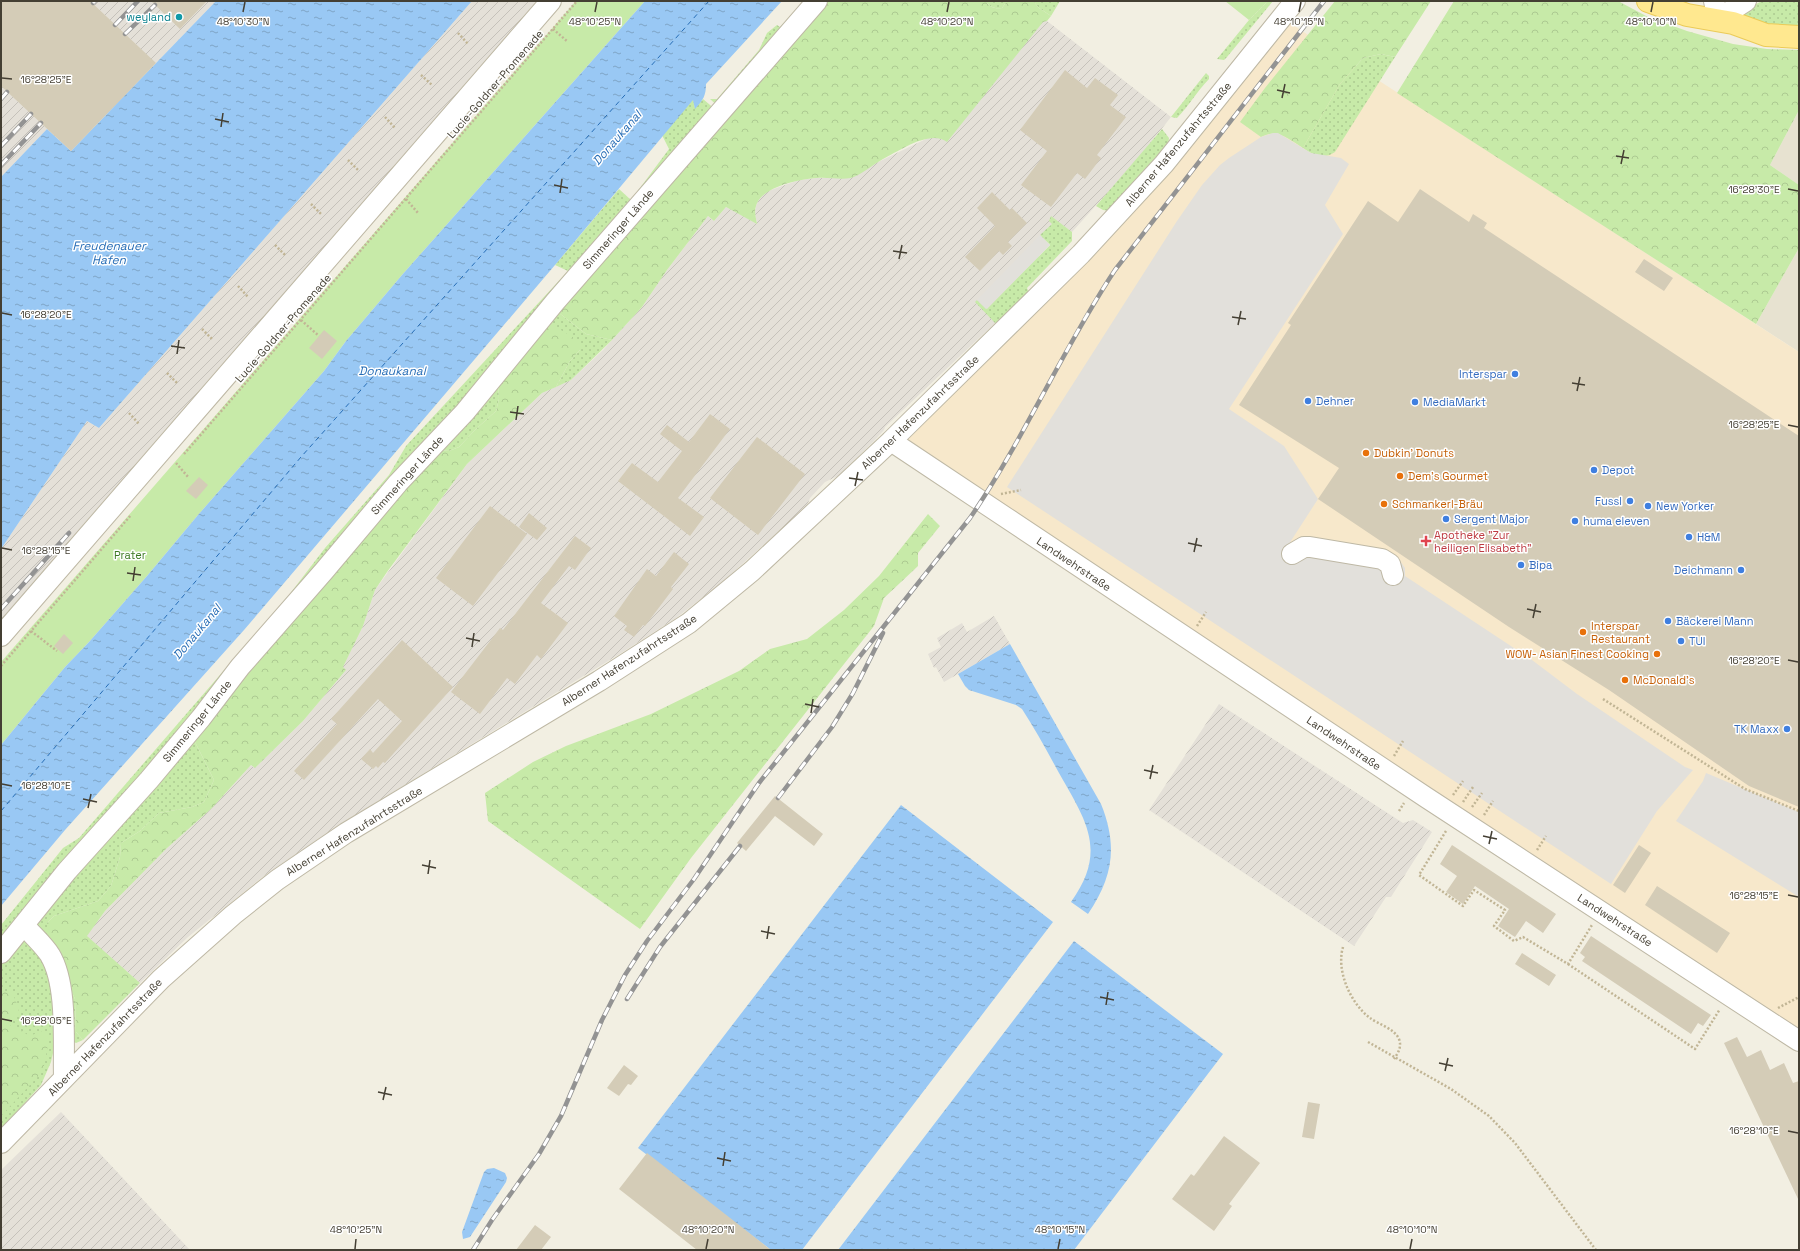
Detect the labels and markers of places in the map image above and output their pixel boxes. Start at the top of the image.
place label: weyland [126,10,171,24]
marker: weyland [174,12,184,22]
place label: Interspar [1459,367,1507,381]
marker: Interspar [1510,369,1520,379]
place label: Dehner [1316,394,1354,408]
place label: MediaMarkt [1423,395,1486,409]
marker: Dehner [1303,396,1313,406]
marker: MediaMarkt [1410,397,1420,407]
place label: Dubkin' Donuts [1374,446,1454,460]
marker: Dubkin' Donuts [1361,448,1371,458]
place label: Depot [1602,463,1635,477]
marker: Depot [1589,465,1599,475]
place label: Dem's Gourmet [1408,469,1488,483]
marker: Dem's Gourmet [1395,471,1405,481]
place label: Fussl [1595,494,1622,508]
marker: Fussl [1625,496,1635,506]
place label: Schmankerl-Bräu [1392,497,1483,511]
marker: Schmankerl-Bräu [1379,499,1389,509]
place label: New Yorker [1656,499,1714,513]
marker: New Yorker [1643,501,1653,511]
place label: Sergent Major [1454,512,1529,526]
marker: Sergent Major [1441,514,1451,524]
place label: huma eleven [1583,514,1649,528]
marker: huma eleven [1570,516,1580,526]
place label: Apotheke "Zur heiligen Elisabeth" [1434,528,1532,555]
place label: H&M [1697,530,1720,544]
marker: H&M [1684,532,1694,542]
marker: Apotheke "Zur heiligen Elisabeth" [1421,536,1431,546]
place label: Bipa [1529,558,1553,572]
marker: Bipa [1516,560,1526,570]
place label: Deichmann [1674,563,1733,577]
marker: Deichmann [1736,565,1746,575]
place label: Bäckerei Mann [1676,614,1753,628]
marker: Bäckerei Mann [1663,616,1673,626]
place label: Interspar Restaurant [1591,619,1650,646]
marker: Interspar Restaurant [1578,627,1588,637]
place label: TUI [1689,634,1705,648]
marker: TUI [1676,636,1686,646]
place label: WOW- Asian Finest Cooking [1506,647,1649,661]
marker: WOW- Asian Finest Cooking [1652,649,1662,659]
place label: McDonald's [1633,673,1695,687]
marker: McDonald's [1620,675,1630,685]
place label: TK Maxx [1734,722,1779,736]
marker: TK Maxx [1782,724,1792,734]

